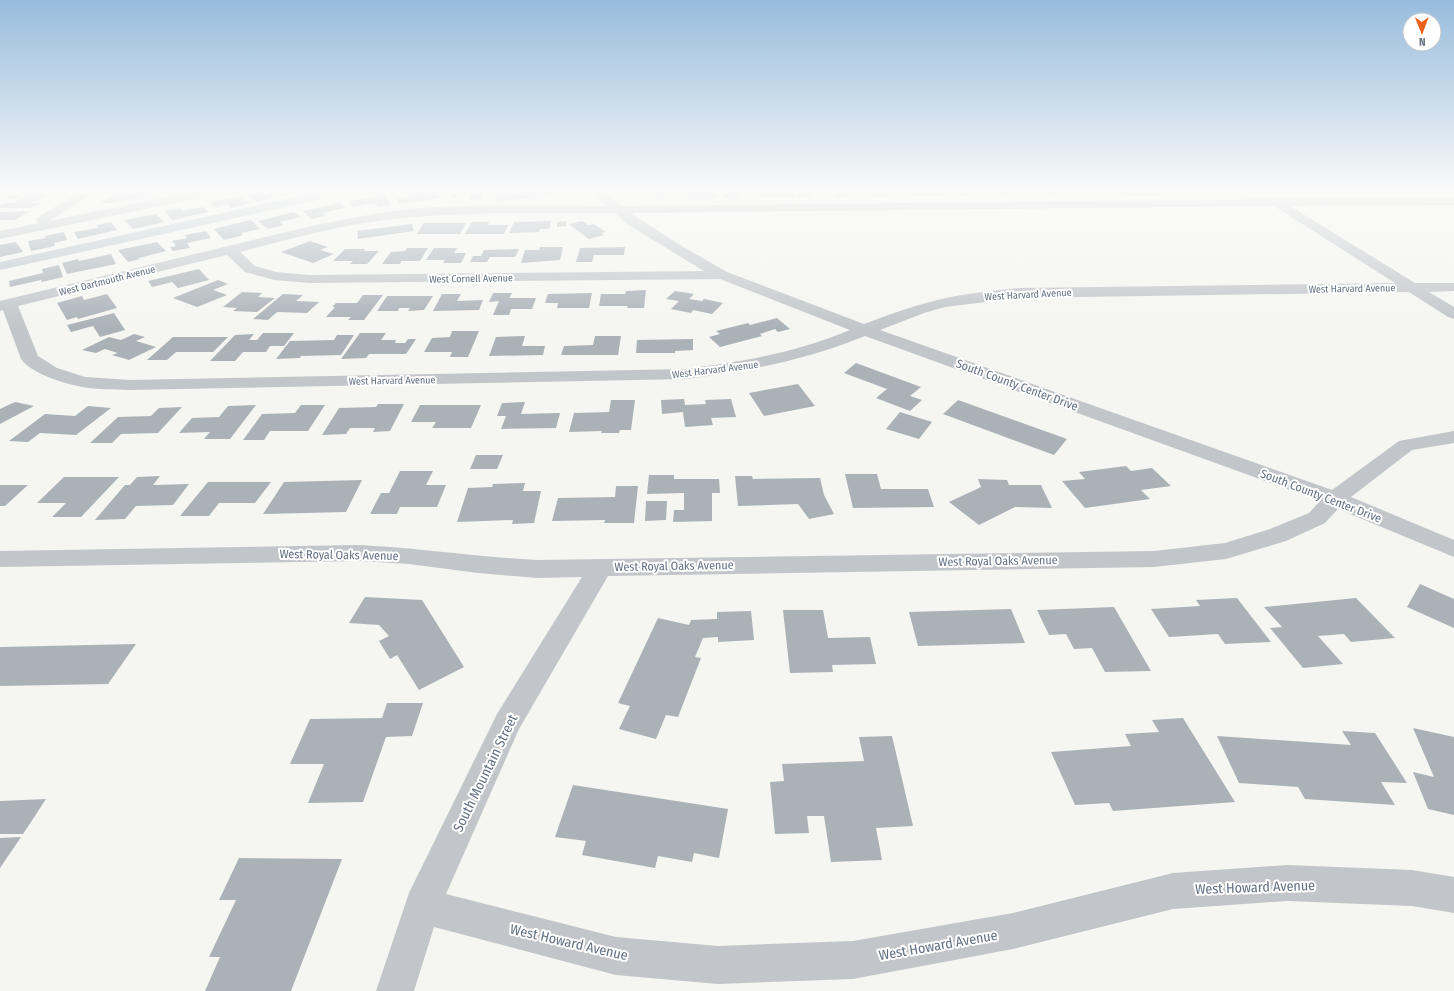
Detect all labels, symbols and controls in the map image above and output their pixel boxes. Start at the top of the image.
north arrow [1402,12,1442,52]
text: N [1419,35,1426,48]
street label: West Dartmouth Avenue [58,263,157,299]
street label: West Cornell Avenue [429,272,513,286]
street label: West Harvard Avenue [1308,282,1396,296]
street label: West Harvard Avenue [984,287,1072,303]
street label: South County Center Drive [954,356,1080,414]
street label: West Harvard Avenue [671,359,759,381]
street label: West Harvard Avenue [348,374,436,388]
street label: South County Center Drive [1258,466,1384,526]
street label: West Royal Oaks Avenue [279,547,399,563]
street label: West Royal Oaks Avenue [938,553,1058,569]
street label: West Royal Oaks Avenue [614,558,734,574]
street label: South Mountain Street [450,711,522,835]
street label: West Howard Avenue [1195,877,1315,898]
street label: West Howard Avenue [508,921,629,964]
street label: West Howard Avenue [877,927,999,964]

